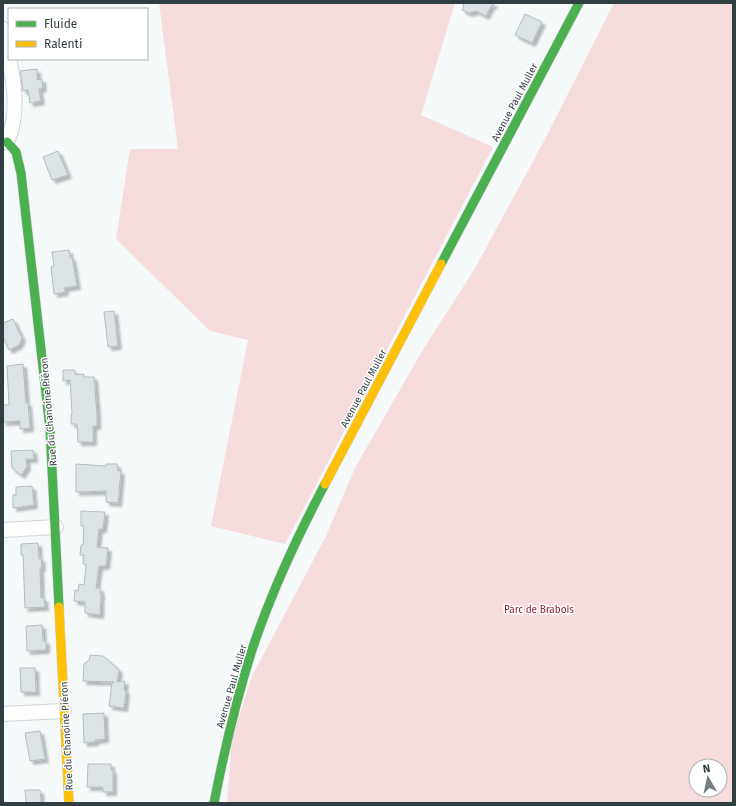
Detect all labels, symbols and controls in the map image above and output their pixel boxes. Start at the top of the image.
legend [8,8,148,60]
text: Fluide [44,17,77,31]
text: Ralenti [44,37,82,51]
street label: Avenue Paul Muller [489,61,541,144]
street label: Avenue Paul Muller [338,347,390,430]
street label: Rue du Chanoine Piéron [38,357,60,467]
park label: Parc de Brabois [504,604,574,616]
street label: Avenue Paul Muller [214,643,250,730]
street label: Rue du Chanoine Piéron [58,681,76,791]
north arrow [688,758,728,798]
text: N [702,762,711,776]

